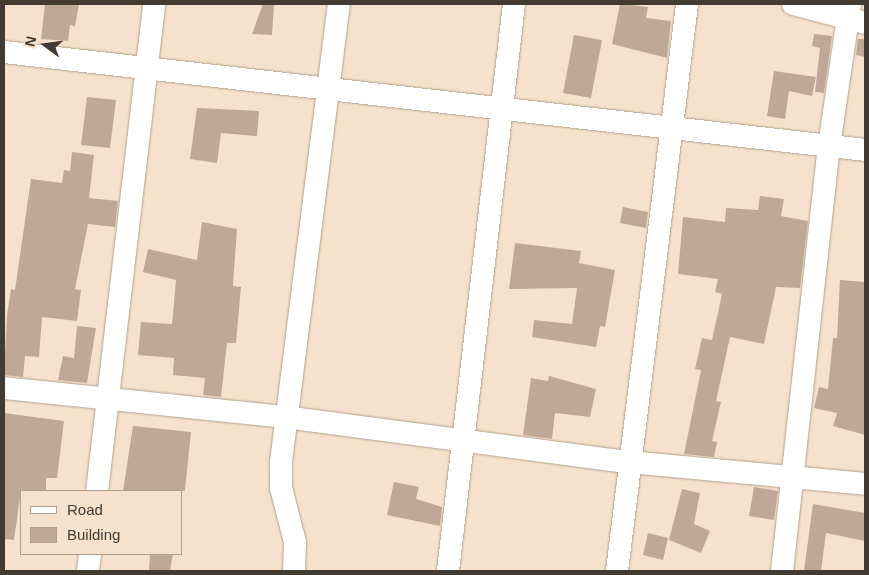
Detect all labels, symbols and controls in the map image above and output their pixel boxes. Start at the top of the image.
north arrow [20,20,70,70]
text: N [21,35,39,48]
legend [20,490,182,555]
text: Road [67,501,103,518]
text: Building [67,526,120,543]

